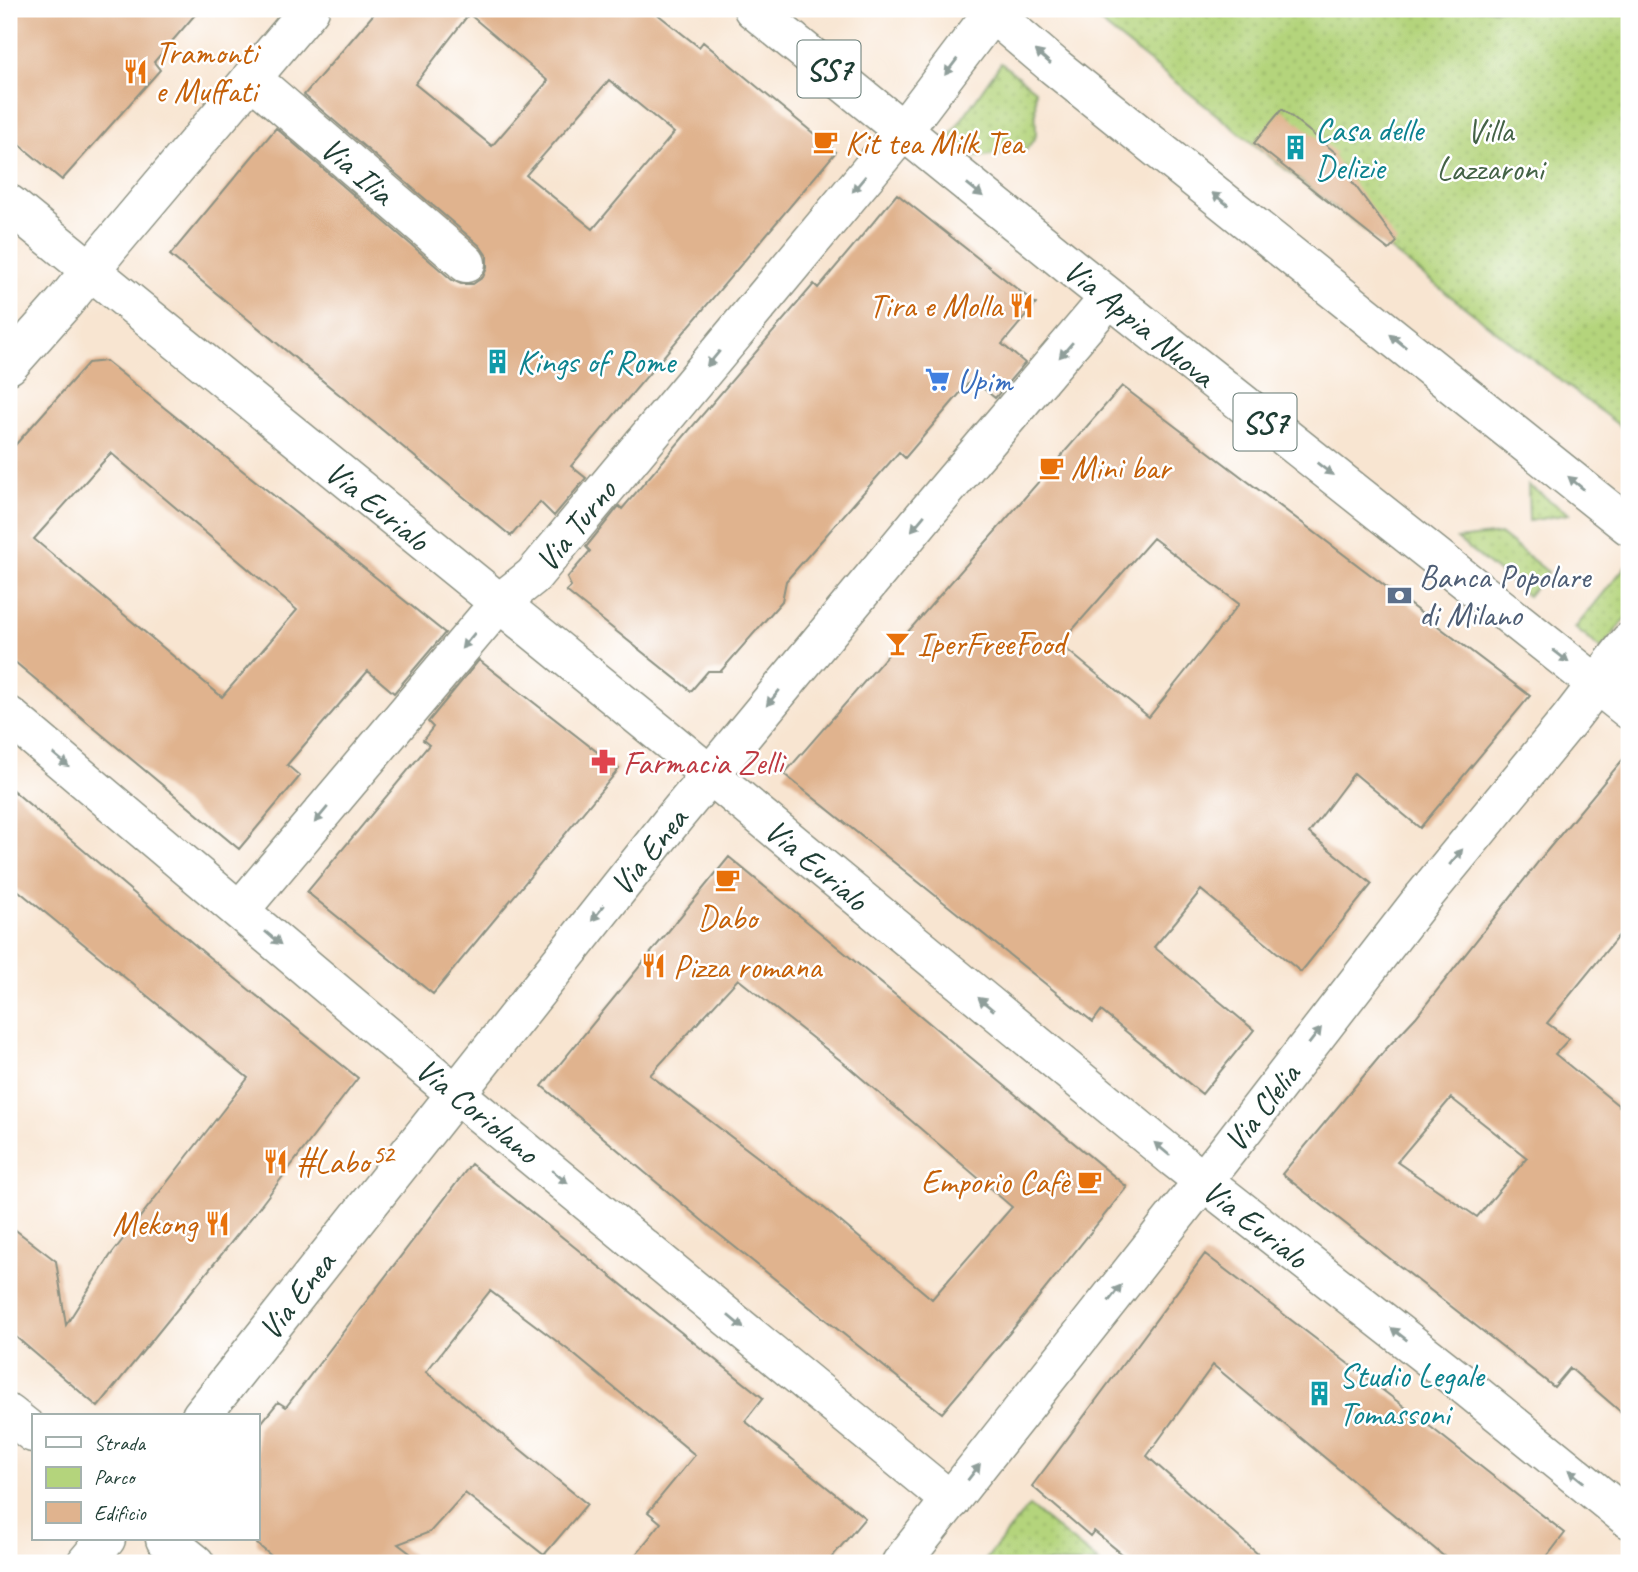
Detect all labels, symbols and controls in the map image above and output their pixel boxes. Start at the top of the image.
place label: Tramonti e Muffati [155,32,261,112]
road number: SS7 [798,41,860,98]
one-way arrow [1034,49,1052,65]
restaurant icon: Tramonti e Muffati [121,57,149,85]
one-way arrow [944,58,958,77]
place label: Casa delle Delizie [1315,109,1425,189]
park label: Villa Lazzaroni [1436,110,1547,190]
place label: Kit tea Milk Tea [845,122,1026,164]
street label: Via Ilia [312,127,405,216]
cafe icon: Kit tea Milk Tea [811,128,839,156]
building icon: Casa delle Delizie [1281,134,1309,162]
one-way arrow [852,176,867,193]
one-way arrow [965,182,983,197]
one-way arrow [1212,192,1230,207]
street label: Via Appia Nuova [1055,249,1225,398]
place label: Tira e Molla [869,285,1004,327]
restaurant icon: Tira e Molla [1008,291,1036,319]
one-way arrow [1390,334,1407,349]
place label: Kings of Rome [517,341,677,383]
one-way arrow [1059,342,1074,359]
building icon: Kings of Rome [483,347,511,375]
one-way arrow [705,349,720,367]
place label: Upim [957,360,1014,402]
supermarket icon: Upim [923,366,951,394]
road number: SS7 [1234,394,1296,450]
place label: Mini bar [1071,447,1173,489]
street label: Via Eurialo [317,451,439,561]
cafe icon: Mini bar [1037,453,1065,481]
one-way arrow [1315,462,1333,477]
street label: Via Turno [526,469,627,580]
one-way arrow [1567,476,1584,491]
one-way arrow [910,514,926,532]
place label: Banca Popolare di Milano [1419,556,1593,636]
bank icon: Banca Popolare di Milano [1385,581,1413,609]
place label: IperFreeFood [917,623,1070,665]
bar icon: IperFreeFood [883,629,911,657]
one-way arrow [461,632,476,649]
one-way arrow [1551,649,1569,664]
one-way arrow [765,689,780,707]
place label: Farmacia Zelli [623,742,787,784]
pharmacy icon: Farmacia Zelli [589,748,617,776]
one-way arrow [52,752,70,768]
street label: Via Enea [601,797,699,904]
one-way arrow [314,806,329,823]
street label: Via Eurialo [756,809,878,921]
one-way arrow [1448,849,1463,867]
cafe icon: Dabo [713,866,741,894]
place label: Dabo [697,897,760,939]
one-way arrow [591,903,606,921]
one-way arrow [264,930,281,945]
place label: Pizza romana [673,946,823,988]
restaurant icon: Pizza romana [639,952,667,980]
one-way arrow [978,997,995,1012]
one-way arrow [1308,1028,1323,1046]
street label: Via Coriolano [407,1048,549,1175]
street label: Via Clelia [1214,1054,1310,1160]
place label: #Labo⁵² [296,1141,396,1183]
one-way arrow [1153,1141,1171,1156]
restaurant icon: #Labo⁵² [262,1147,290,1175]
place label: Emporio Cafè [921,1161,1071,1203]
cafe icon: Emporio Cafè [1075,1167,1103,1195]
one-way arrow [551,1170,569,1185]
street label: Via Eurialo [1194,1170,1317,1279]
place label: Mekong [112,1203,199,1245]
restaurant icon: Mekong [203,1209,231,1237]
street label: Via Enea [249,1241,346,1348]
one-way arrow [1107,1284,1122,1302]
one-way arrow [726,1315,744,1330]
one-way arrow [1390,1326,1408,1341]
place label: Studio Legale Tomassoni [1339,1355,1486,1435]
building icon: Studio Legale Tomassoni [1305,1380,1333,1408]
legend [32,1414,259,1540]
text: Strada [94,1430,147,1456]
one-way arrow [967,1463,982,1481]
text: Parco [94,1464,137,1490]
one-way arrow [1568,1469,1585,1484]
text: Edificio [94,1500,147,1526]

